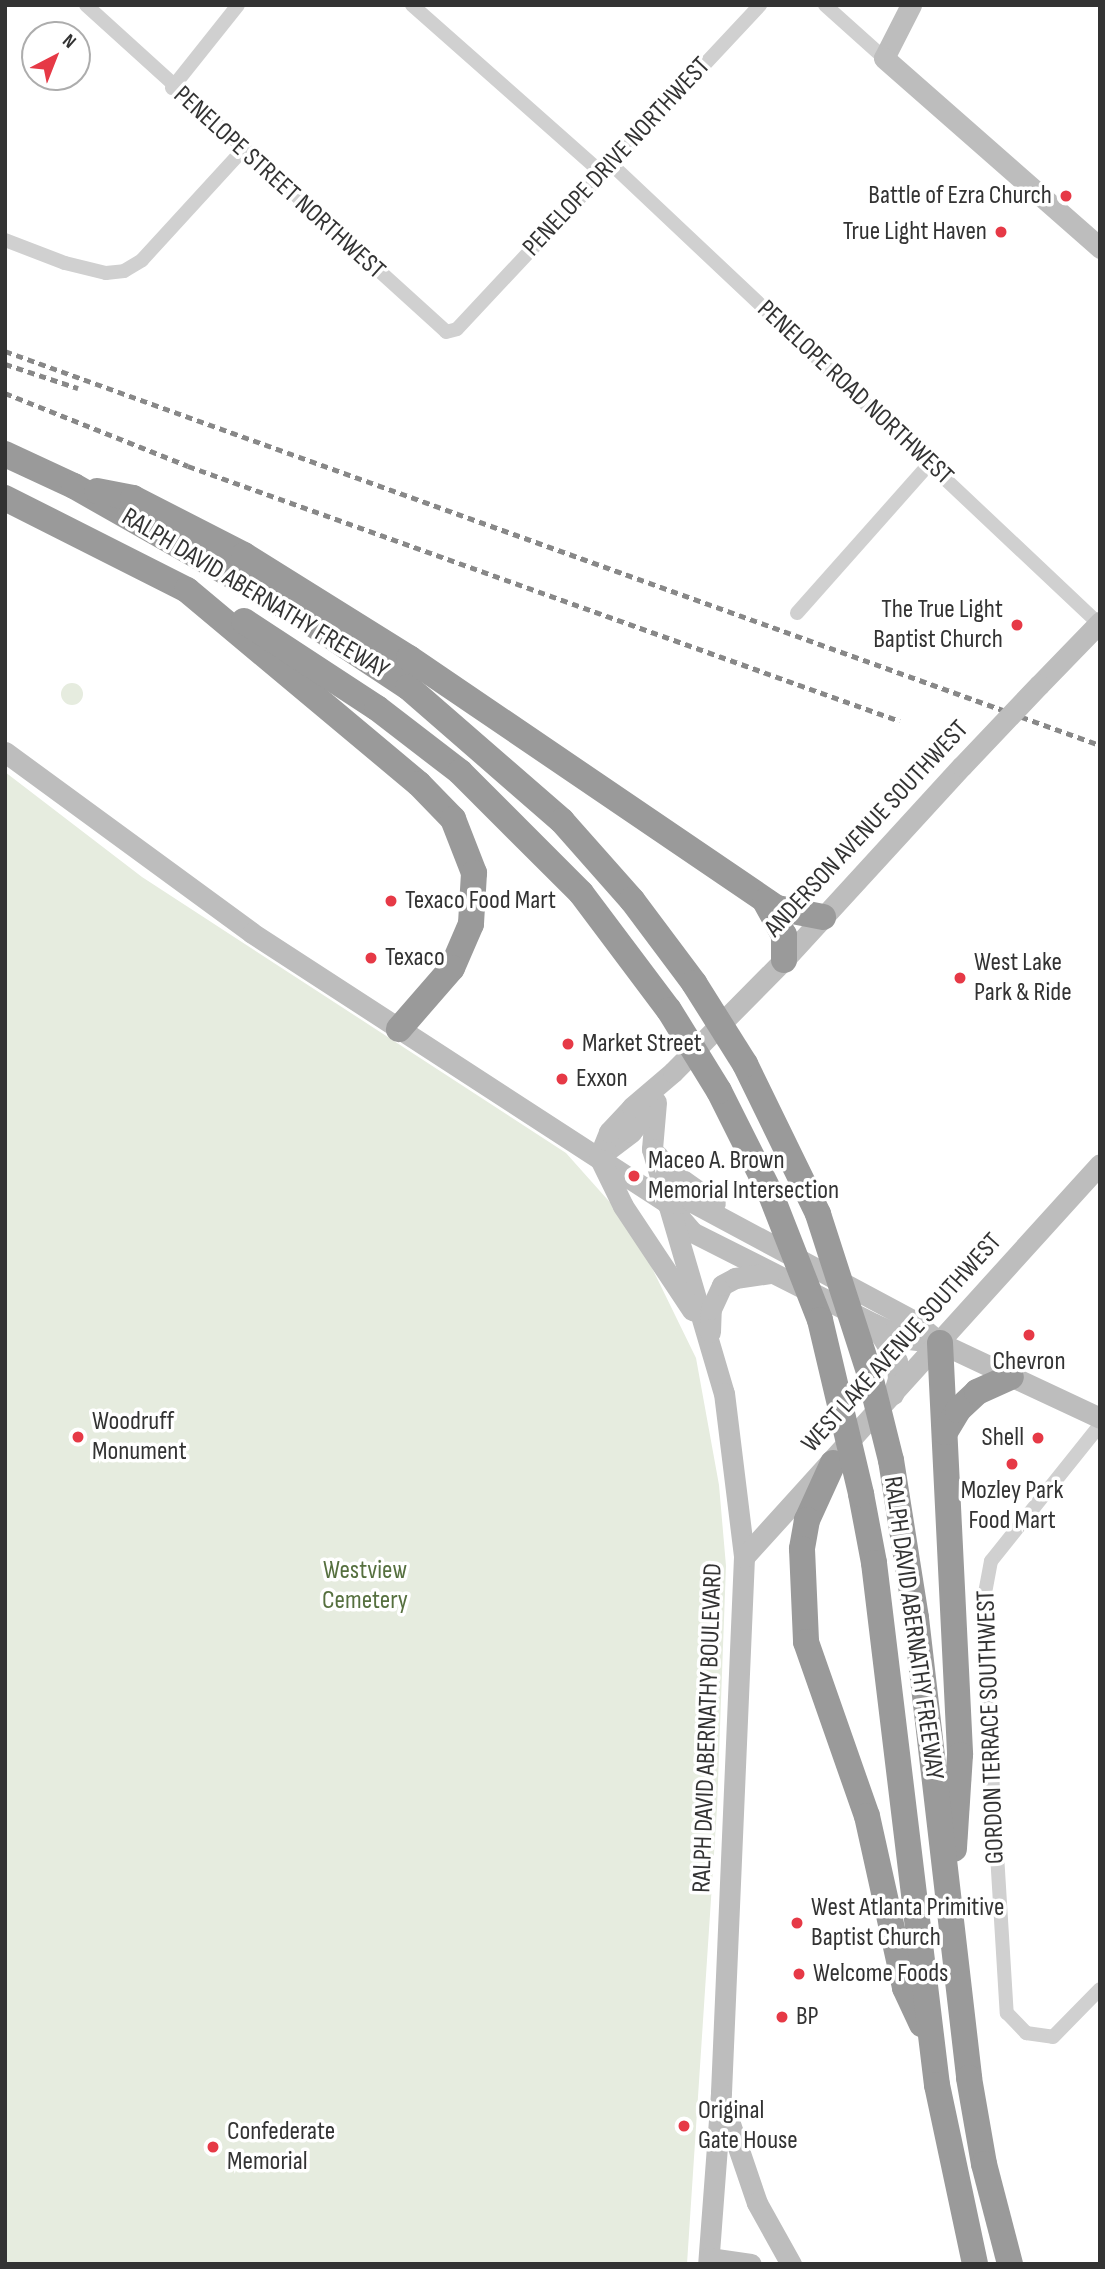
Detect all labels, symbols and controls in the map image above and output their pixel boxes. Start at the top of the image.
north arrow [21,21,91,91]
text: N [58,30,81,53]
street label: PENELOPE DRIVE NORTHWEST [517,51,717,263]
street label: PENELOPE STREET NORTHWEST [167,80,391,286]
place label: Battle of Ezra Church [868,180,1052,212]
marker: Battle of Ezra Church [1058,188,1074,204]
place label: True Light Haven [843,216,987,248]
marker: True Light Haven [993,224,1009,240]
street label: PENELOPE ROAD NORTHWEST [751,294,959,492]
street label: RALPH DAVID ABERNATHY FREEWAY [116,502,394,686]
place label: The True Light Baptist Church [873,594,1003,656]
marker: The True Light Baptist Church [1009,617,1025,633]
street label: ANDERSON AVENUE SOUTHWEST [759,714,975,944]
place label: Texaco Food Mart [405,885,556,917]
marker: Texaco Food Mart [383,893,399,909]
place label: Texaco [385,942,445,974]
place label: West Lake Park & Ride [974,947,1072,1009]
marker: Texaco [363,950,379,966]
marker: West Lake Park & Ride [952,970,968,986]
place label: Market Street [582,1028,702,1060]
marker: Market Street [560,1036,576,1052]
place label: Exxon [576,1063,628,1095]
marker: Exxon [554,1071,570,1087]
place label: Maceo A. Brown Memorial Intersection [648,1145,839,1206]
marker: Maceo A. Brown Memorial Intersection [626,1168,642,1184]
street label: WEST LAKE AVENUE SOUTHWEST [795,1227,1009,1459]
marker: Chevron [1021,1327,1037,1343]
place label: Chevron [992,1346,1066,1378]
place label: Woodruff Monument [92,1406,187,1468]
place label: Shell [982,1422,1024,1454]
marker: Woodruff Monument [70,1429,86,1445]
marker: Shell [1030,1430,1046,1446]
marker: Mozley Park Food Mart [1004,1456,1020,1472]
street label: RALPH DAVID ABERNATHY FREEWAY [876,1474,950,1782]
place label: Mozley Park Food Mart [961,1475,1063,1536]
park label: Westview Cemetery [322,1555,408,1616]
street label: RALPH DAVID ABERNATHY BOULEVARD [687,1563,729,1893]
street label: GORDON TERRACE SOUTHWEST [971,1590,1011,1864]
place label: West Atlanta Primitive Baptist Church [811,1892,1004,1954]
marker: West Atlanta Primitive Baptist Church [789,1915,805,1931]
place label: Welcome Foods [813,1958,948,1990]
marker: Welcome Foods [791,1966,807,1982]
place label: BP [796,2001,819,2033]
marker: BP [774,2009,790,2025]
place label: Original Gate House [698,2095,798,2156]
place label: Confederate Memorial [227,2116,335,2178]
marker: Original Gate House [676,2118,692,2134]
marker: Confederate Memorial [205,2139,221,2155]

